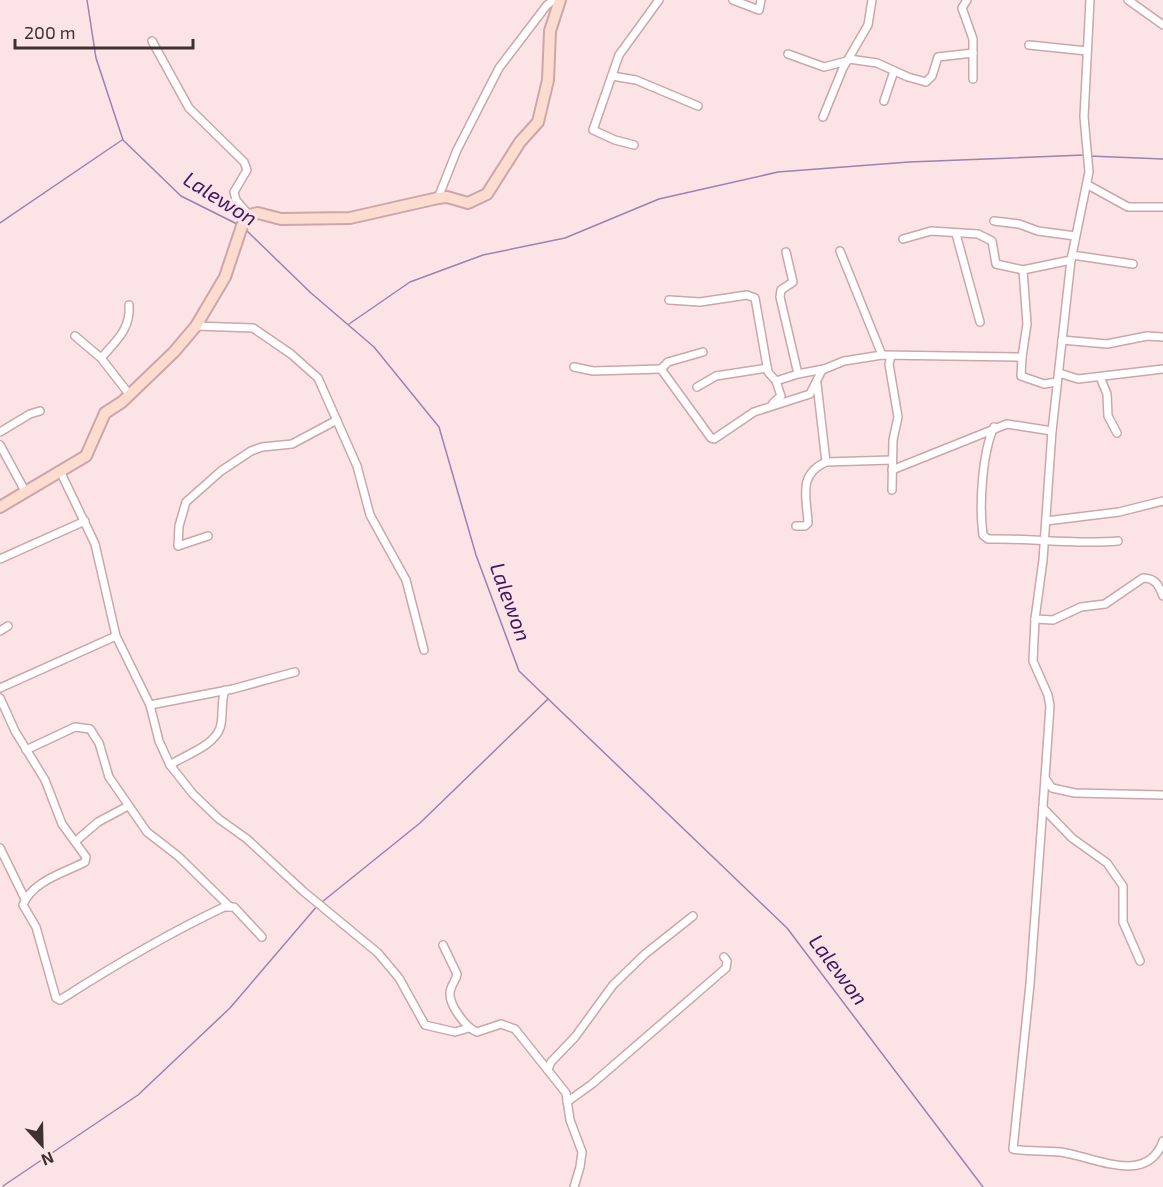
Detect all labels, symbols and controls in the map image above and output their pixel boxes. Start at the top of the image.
scale bar [15,12,194,50]
text: 200 m [24,21,76,43]
water label: Lalewon [179,165,262,230]
water label: Lalewon [486,559,537,644]
water label: Lalewon [805,929,874,1009]
north arrow [12,1115,72,1175]
text: N [39,1148,57,1170]

